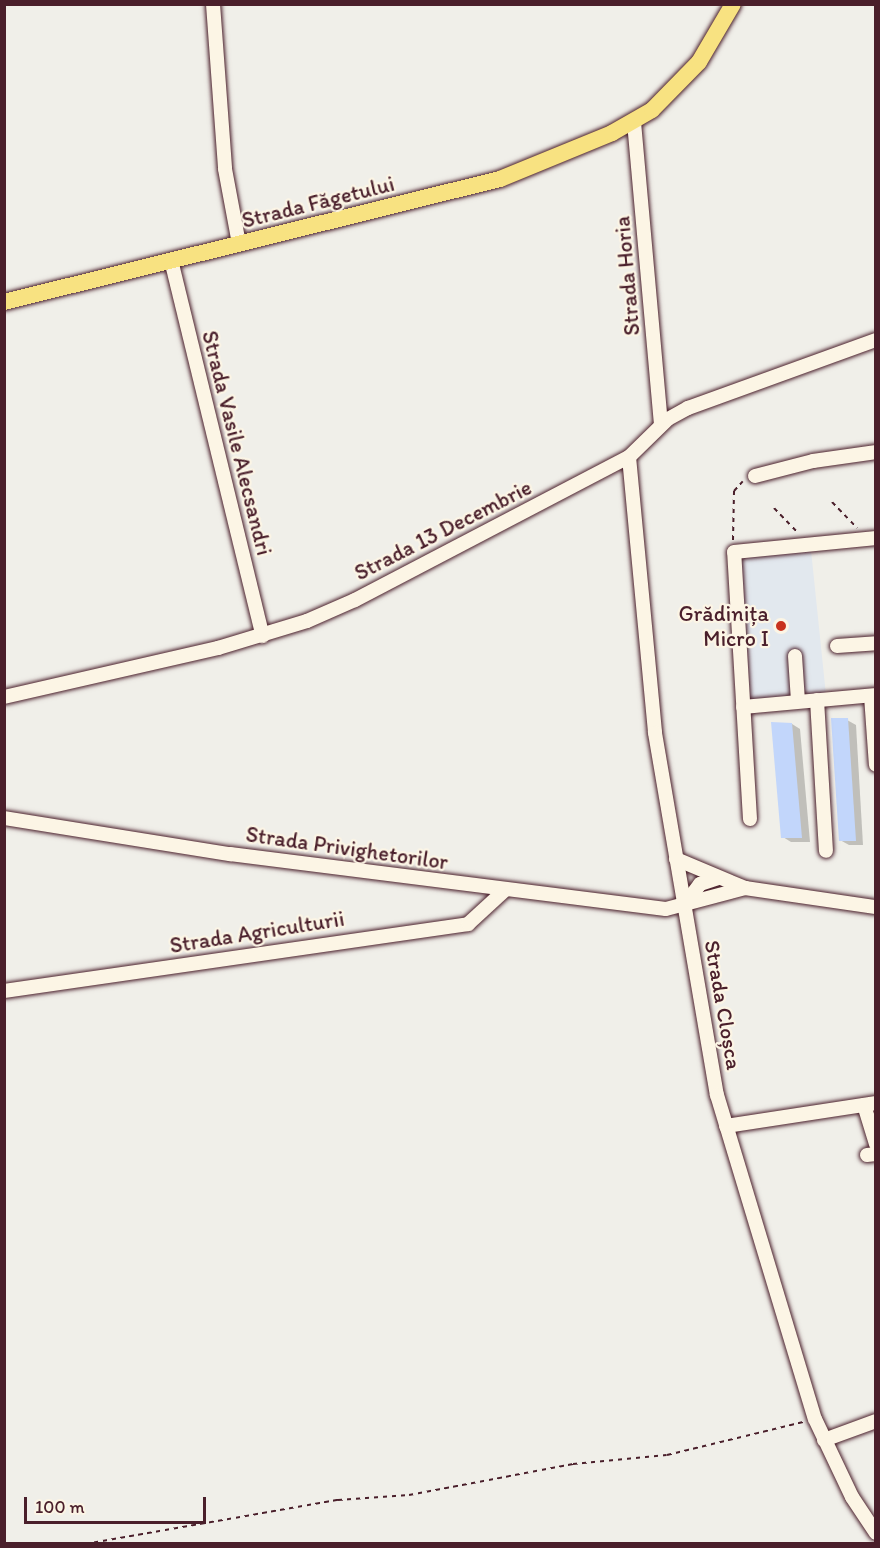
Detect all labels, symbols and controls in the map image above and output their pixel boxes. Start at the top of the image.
street label: Strada Făgetului [239,170,397,234]
street label: Strada Horia [609,215,645,337]
street label: Strada Vasile Alecsandri [197,329,277,557]
street label: Strada 13 Decembrie [350,474,536,586]
place label: Grădinița Micro I [678,600,769,652]
marker: Grădinița Micro I [774,619,788,633]
street label: Strada Privighetorilor [244,821,450,875]
street label: Strada Agriculturii [168,905,346,959]
street label: Strada Cloșca [699,939,747,1071]
scale bar [27,1485,208,1523]
text: 100 m [35,1496,85,1518]

